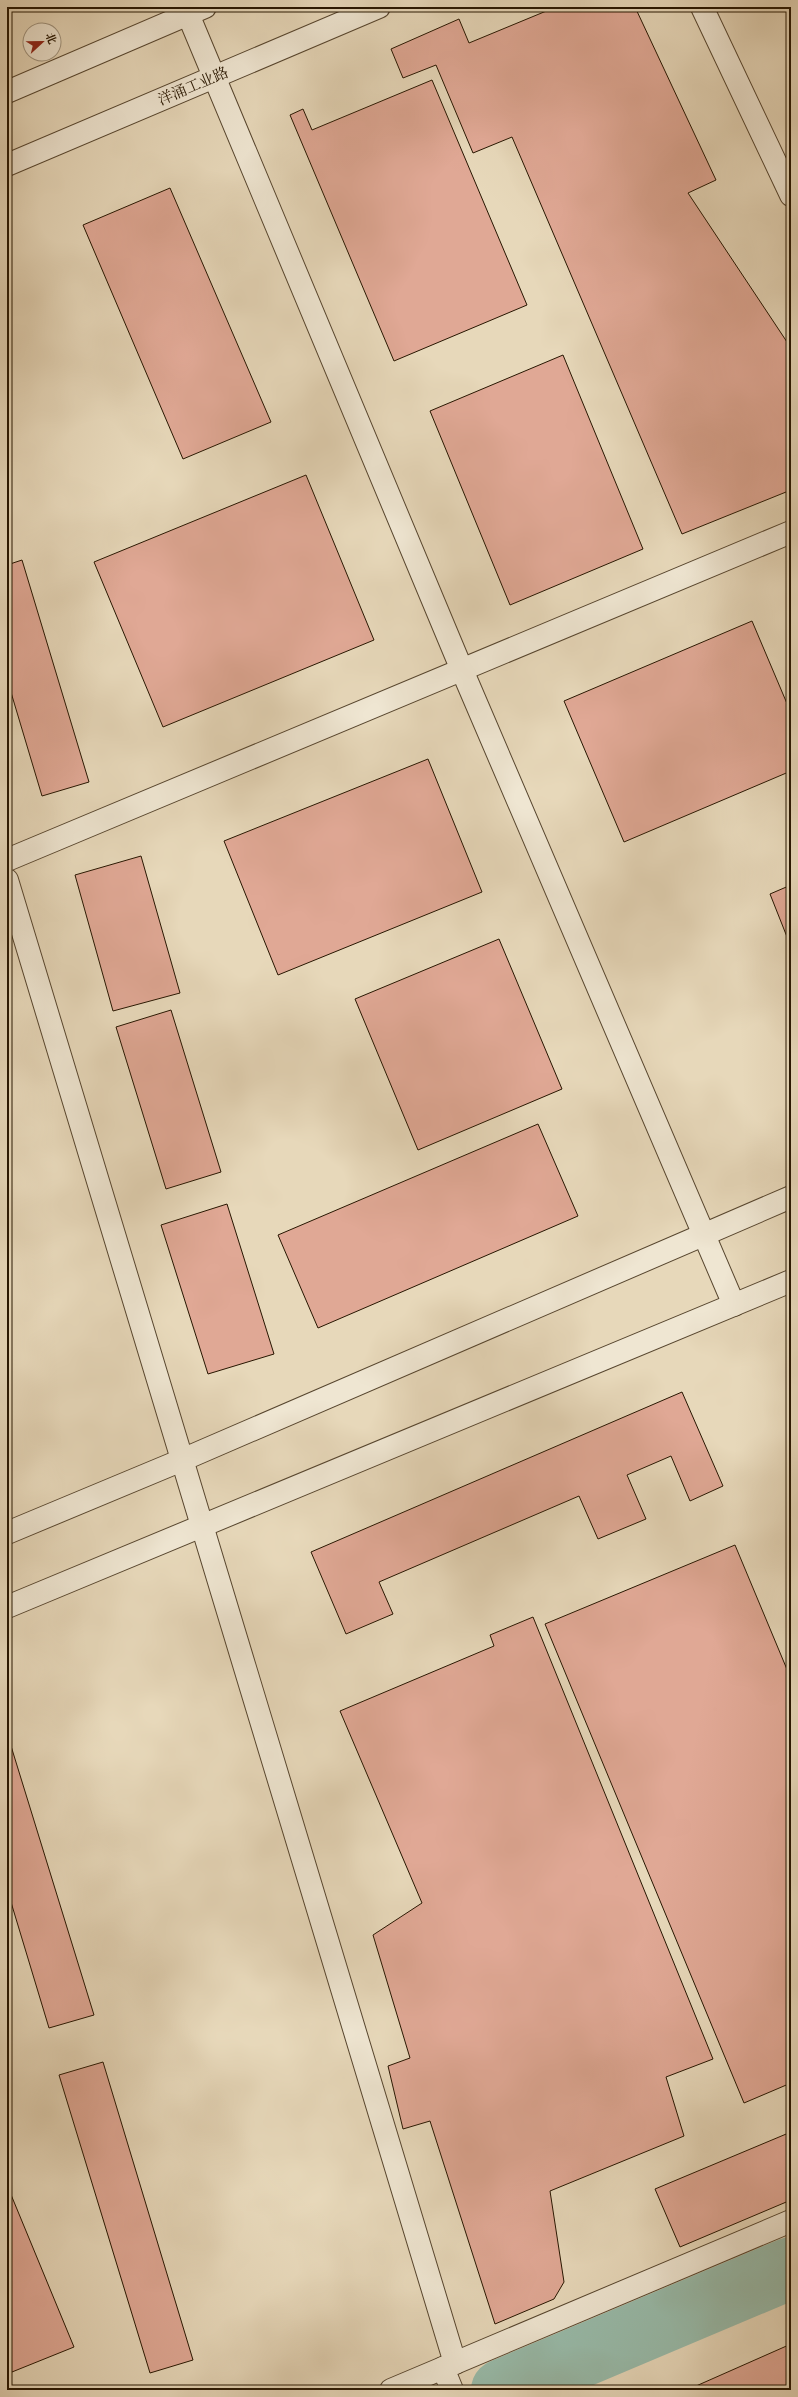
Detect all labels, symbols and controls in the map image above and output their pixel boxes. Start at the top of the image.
north arrow [22,22,62,62]
text: 北 [43,31,59,46]
street label: 洋涌工业路 [155,63,231,109]

